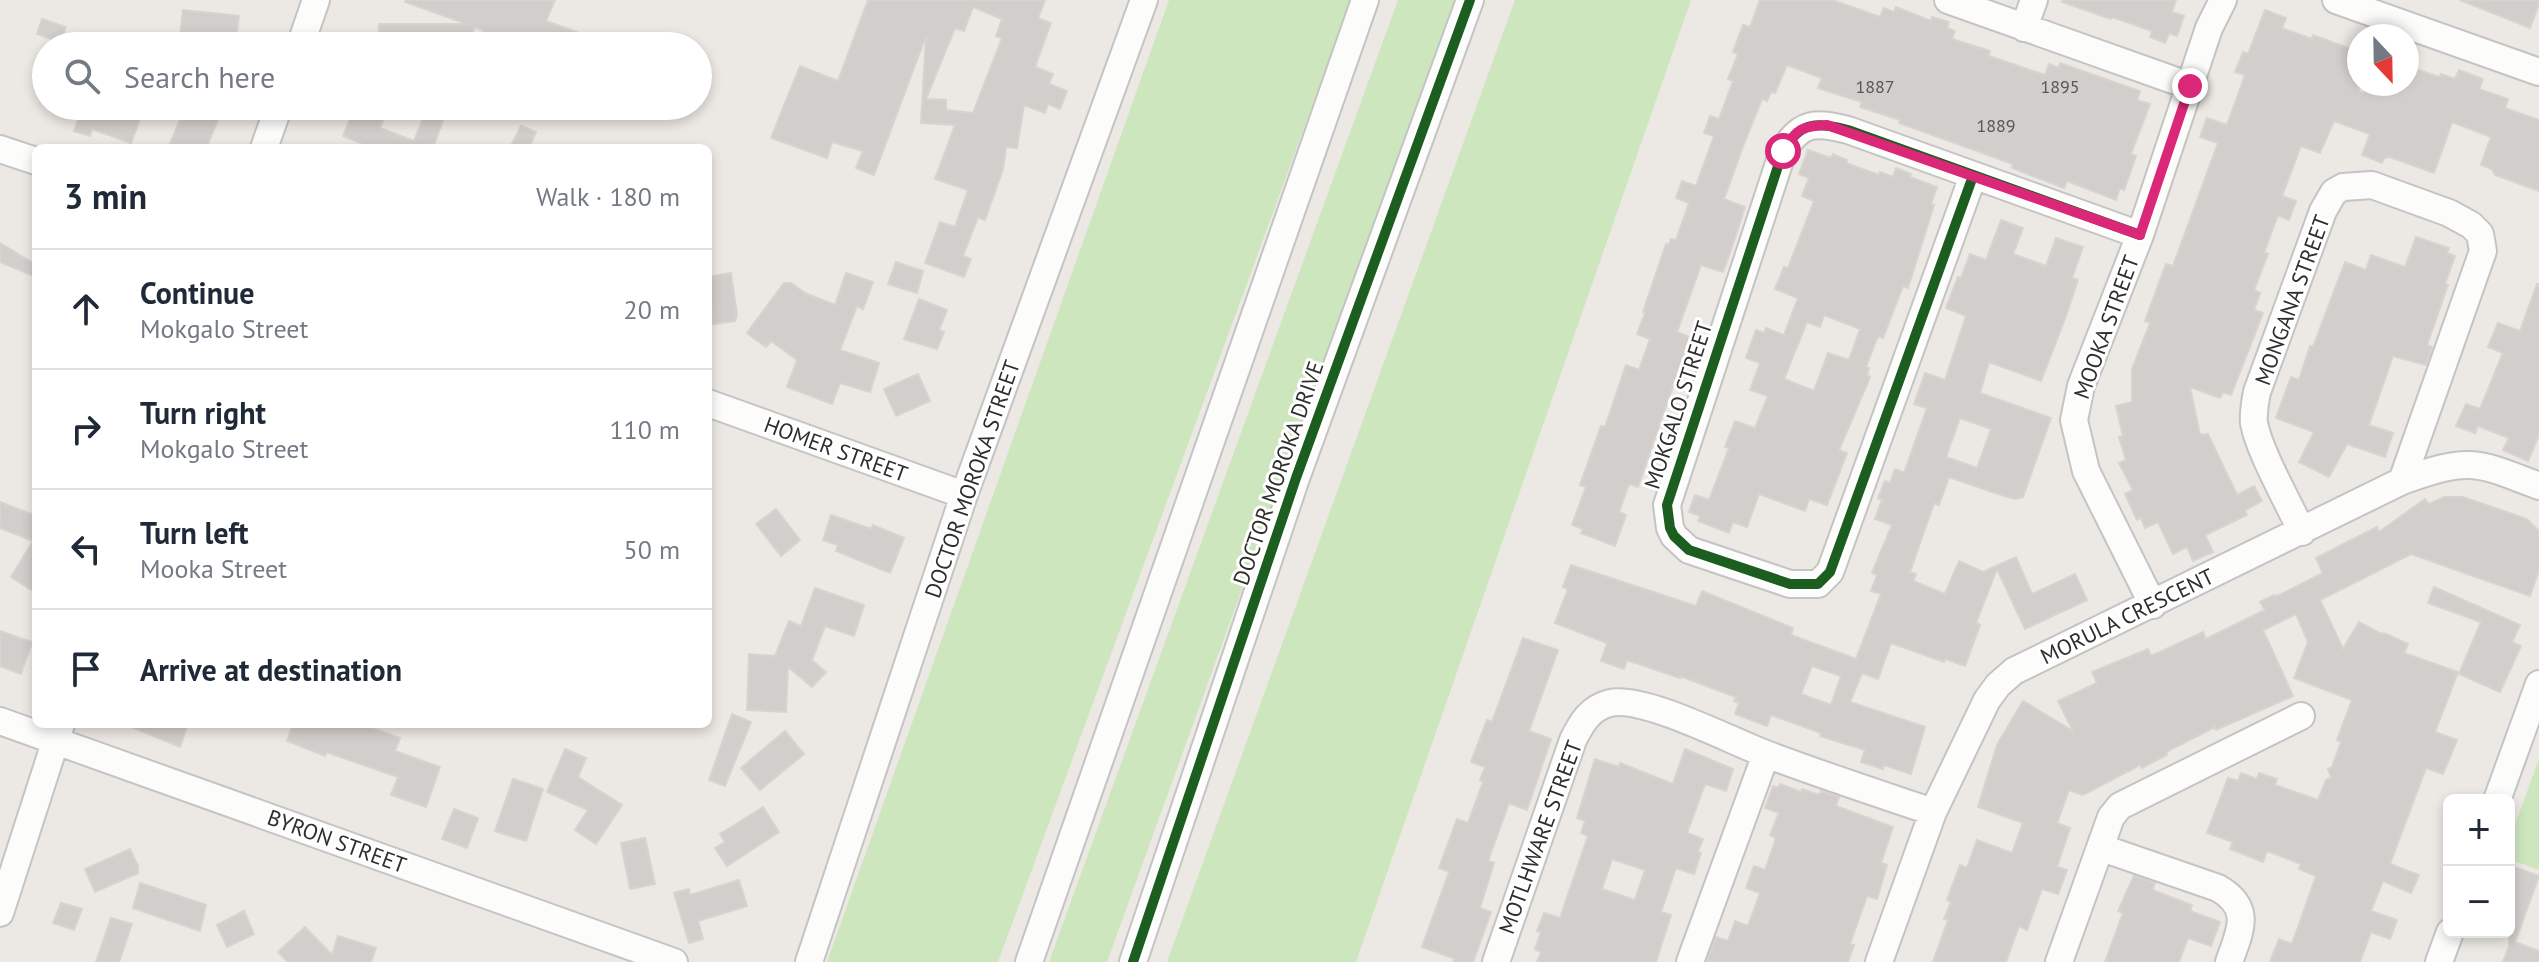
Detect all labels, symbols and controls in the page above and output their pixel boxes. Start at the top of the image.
north arrow [2347,24,2419,96]
search box [32,32,712,120]
icon: search [60,54,104,98]
text: Search here [124,57,275,96]
route end [2172,68,2208,104]
house number: 1887 [1855,75,1895,98]
house number: 1895 [2040,75,2080,98]
house number: 1889 [1976,114,2016,137]
route start [1765,133,1801,169]
text: 3 min [64,174,147,218]
text: Walk · 180 m [536,180,680,213]
street label: MONGANA STREET [2248,211,2336,389]
street label: MOOKA STREET [2067,251,2145,403]
text: Continue [140,273,254,312]
icon: ahead [64,287,108,331]
text: 20 m [624,293,680,326]
text: Mokgalo Street [140,312,308,345]
street label: MOKGALO STREET [1638,318,1718,492]
street label: DOCTOR MOROKA STREET [918,356,1026,602]
street label: DOCTOR MOROKA DRIVE [1227,357,1329,589]
text: Turn right [140,393,266,432]
icon: right [64,407,108,451]
street label: HOMER STREET [760,410,912,488]
text: 110 m [609,413,680,446]
text: Mokgalo Street [140,432,308,465]
text: Turn left [140,513,248,552]
icon: left [64,527,108,571]
text: 50 m [624,533,680,566]
text: Mooka Street [140,552,287,585]
street label: MORULA CRESCENT [2036,562,2218,670]
icon: arrive [64,647,108,691]
text: Arrive at destination [140,650,402,689]
street label: MOTLHWARE STREET [1492,736,1588,938]
map controls [2443,794,2515,938]
button: + [2443,794,2515,866]
street label: BYRON STREET [264,803,410,879]
button: − [2443,866,2515,938]

